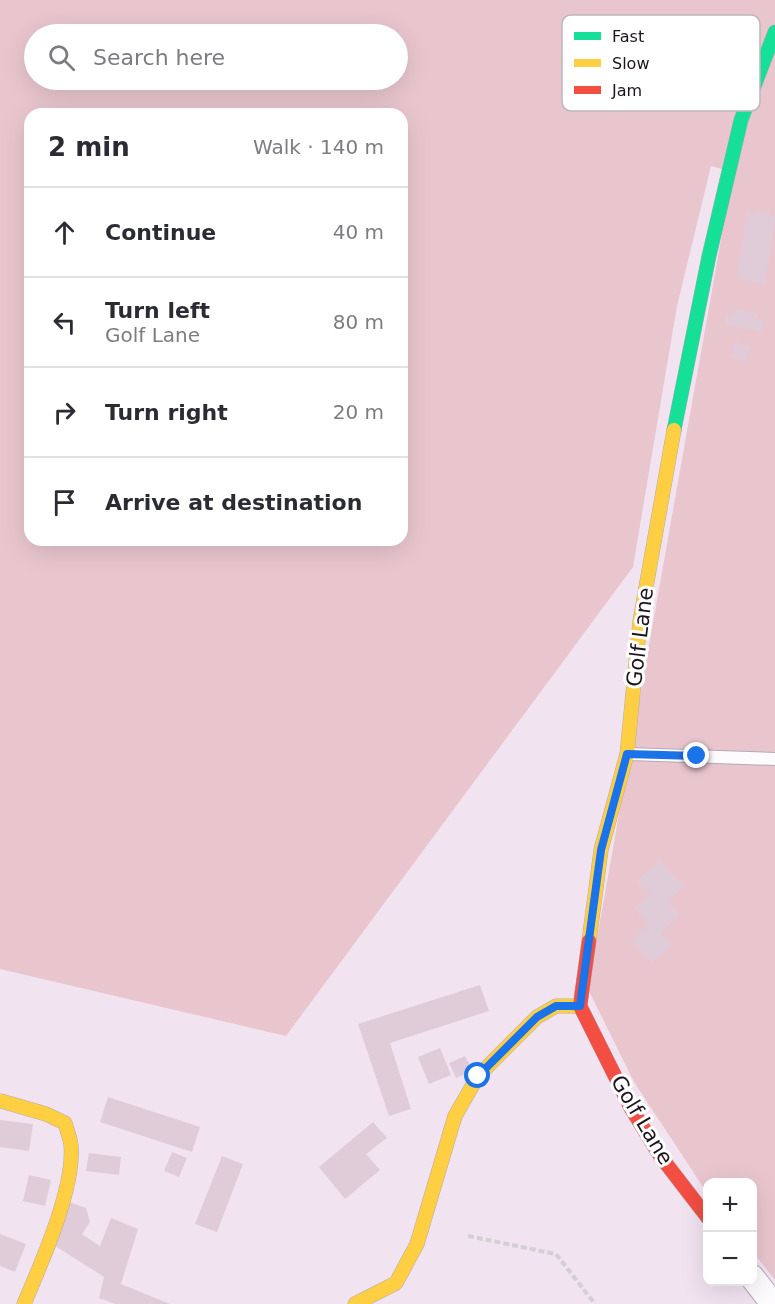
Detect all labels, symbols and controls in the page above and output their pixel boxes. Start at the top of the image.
legend [562,15,760,111]
search box [24,24,408,90]
text: Fast [612,27,644,46]
icon: search [45,41,78,74]
text: Search here [93,45,225,70]
text: Slow [612,54,649,73]
text: Jam [611,81,642,100]
text: 2 min [48,132,130,162]
text: Walk · 140 m [253,135,384,159]
icon: ahead [48,216,81,249]
text: Continue [105,220,216,245]
text: 40 m [333,220,384,244]
text: Turn left [105,298,210,323]
icon: left [48,306,81,339]
text: 80 m [333,310,384,334]
text: Golf Lane [105,323,200,347]
icon: right [48,396,81,429]
text: Turn right [105,400,228,425]
text: 20 m [333,400,384,424]
icon: arrive [48,486,81,519]
text: Arrive at destination [105,490,362,515]
street label: Golf Lane [622,586,658,688]
route end [683,742,709,768]
route start [464,1062,490,1088]
street label: Golf Lane [606,1071,678,1169]
map controls [703,1178,757,1286]
button: + [703,1178,757,1232]
button: − [703,1232,757,1286]

